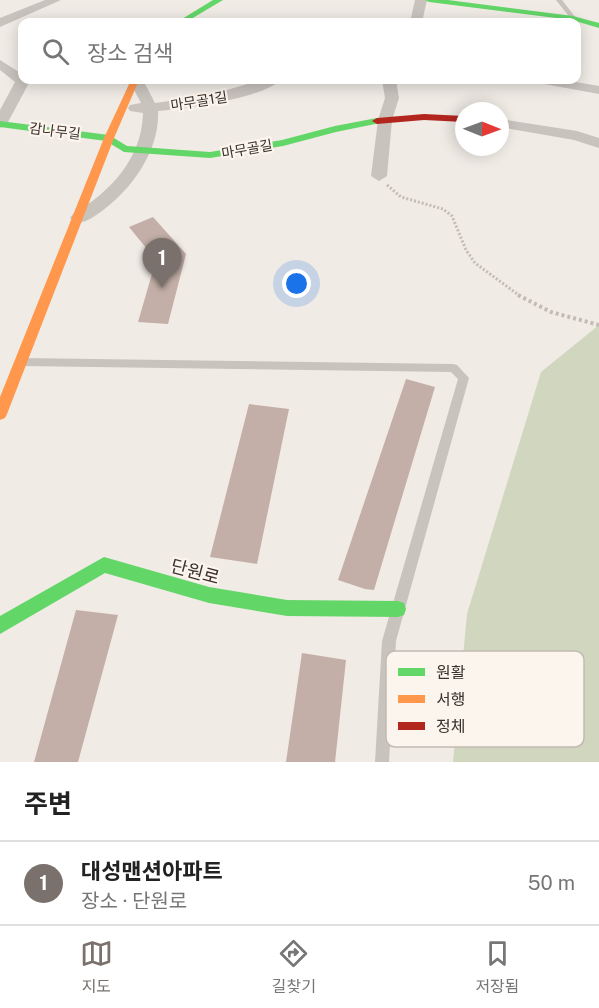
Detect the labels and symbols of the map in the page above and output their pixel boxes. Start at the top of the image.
street label: 마무골1길 [169,89,229,113]
north arrow [455,102,509,156]
street label: 감나무길 [28,120,82,142]
street label: 마무골길 [220,137,274,161]
pin: 1 [142,238,182,288]
your location [282,269,311,298]
street label: 단원로 [168,555,222,588]
legend [386,651,584,747]
text: 원활 [436,663,466,682]
text: 서행 [436,690,465,709]
text: 정체 [436,717,465,736]

